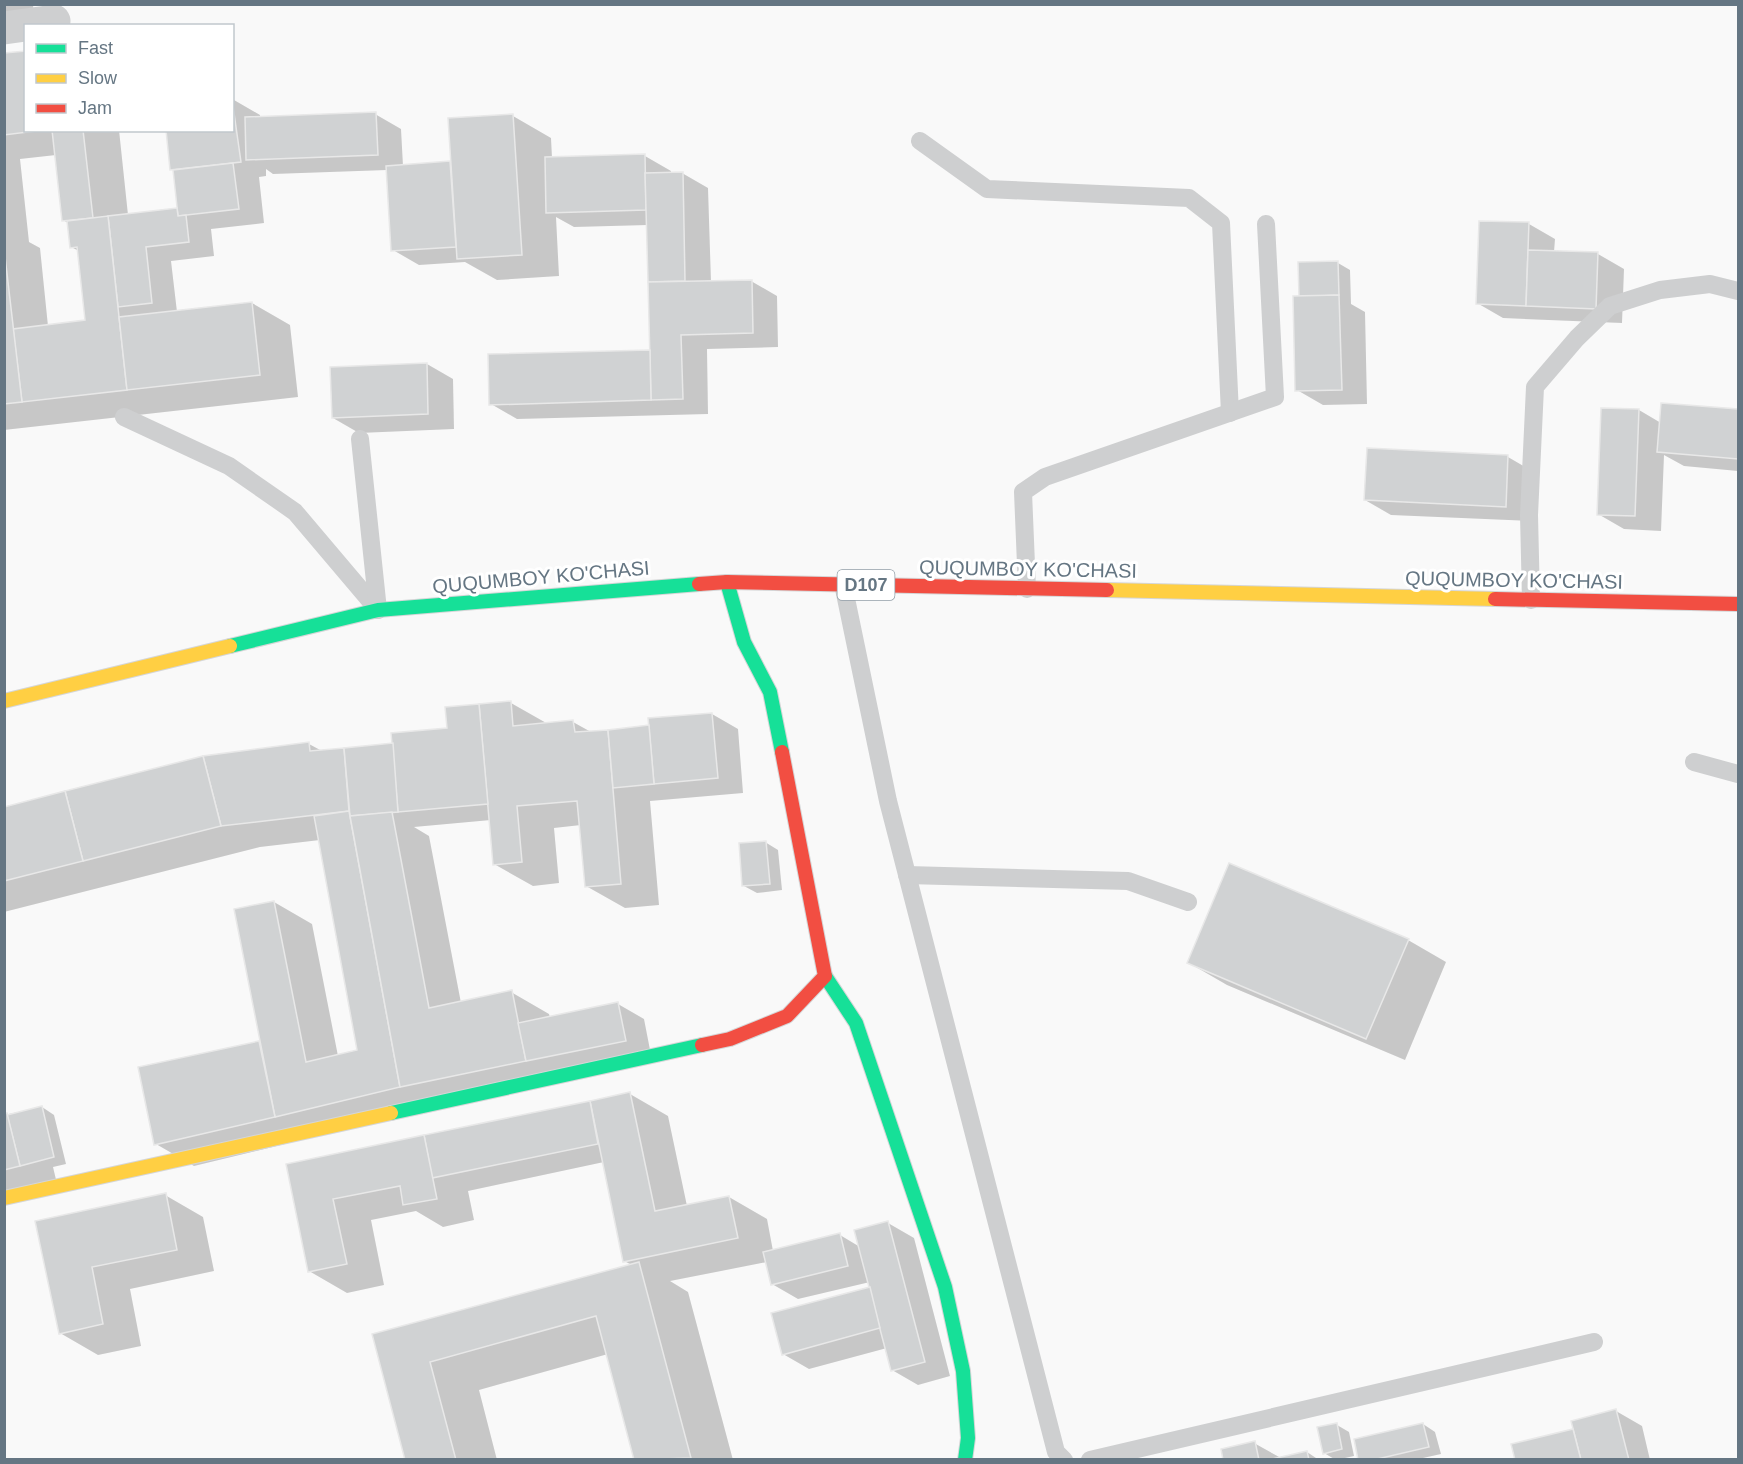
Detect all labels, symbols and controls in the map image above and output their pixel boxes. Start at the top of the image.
legend [24,24,234,132]
text: Fast [78,38,113,58]
text: Slow [78,68,118,88]
text: Jam [78,98,112,118]
street label: QUQUMBOY KO'CHASI [919,556,1137,582]
street label: QUQUMBOY KO'CHASI [431,557,651,597]
street label: QUQUMBOY KO'CHASI [1405,567,1623,593]
road number: D107 [838,570,894,600]

